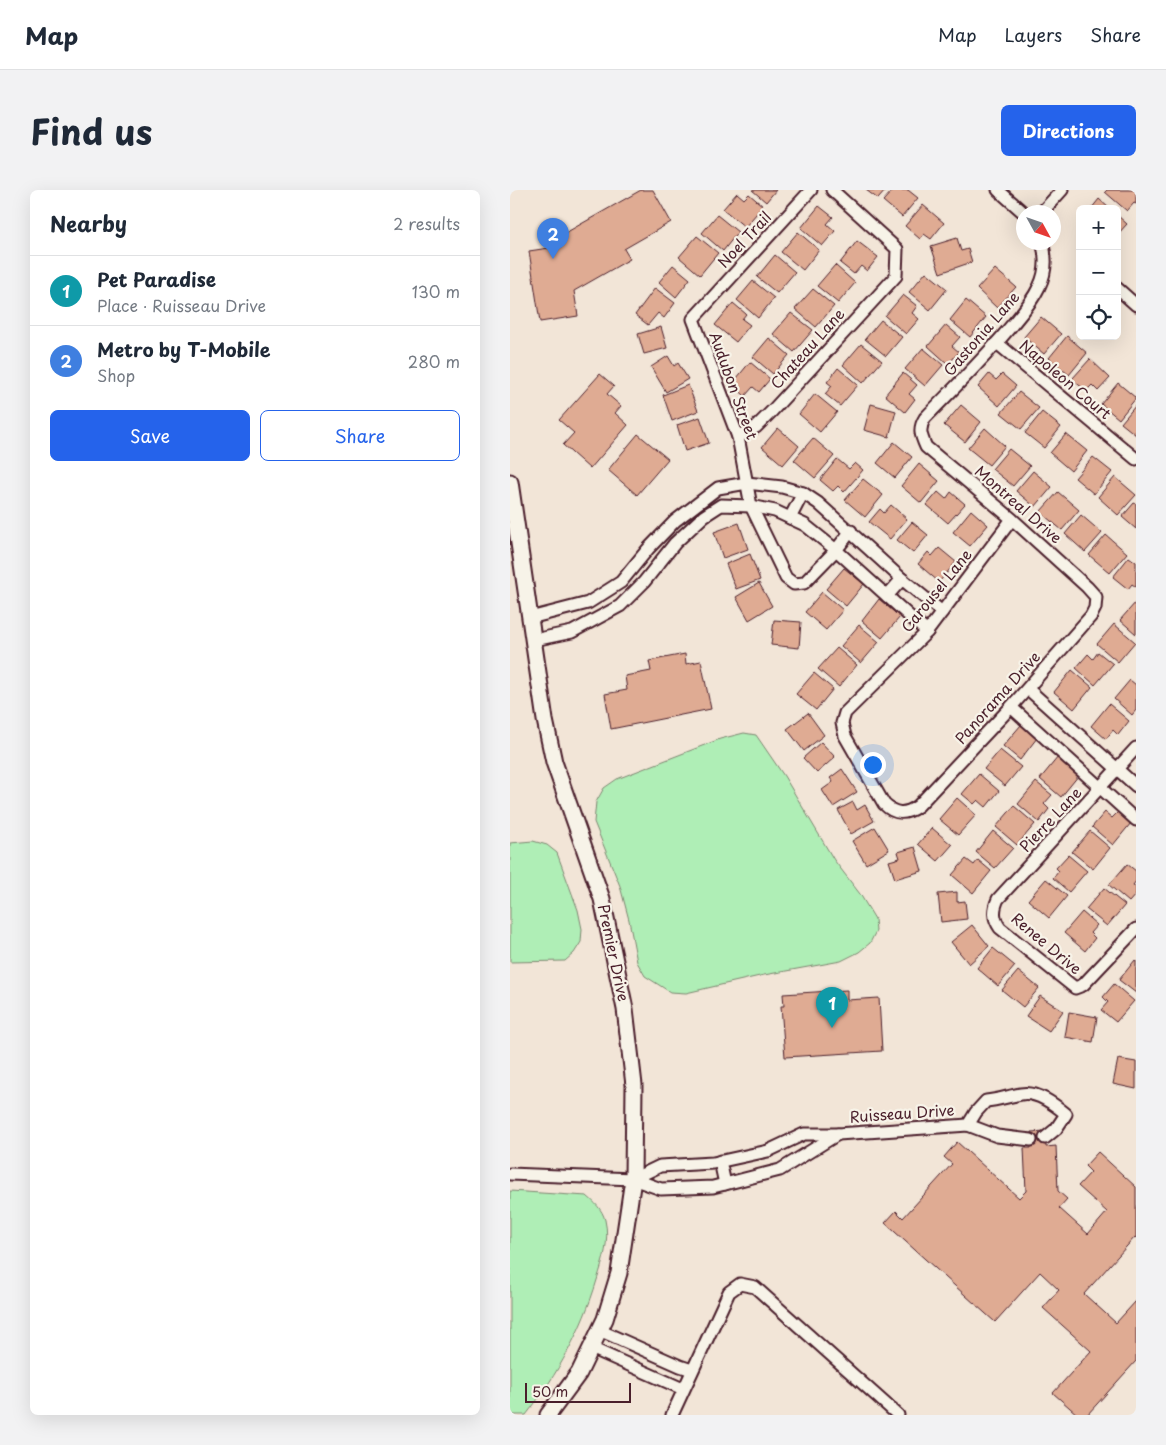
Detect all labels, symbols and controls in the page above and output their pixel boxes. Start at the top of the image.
text: Map [25,17,78,53]
text: Map [938,21,977,48]
text: Layers [1005,21,1062,48]
text: Share [1090,21,1141,48]
text: Find us [30,104,152,157]
button: Directions [1001,105,1136,156]
north arrow [1016,205,1061,250]
map controls [1076,205,1121,340]
button: + [1076,205,1121,250]
street label: Noel Trail [712,206,776,272]
text: Nearby [50,207,127,239]
text: 2 results [393,211,460,235]
pin: 2 [537,218,569,259]
button: − [1076,250,1121,295]
text: Pet Paradise [97,265,216,293]
text: 1 [62,279,70,303]
text: 130 m [412,279,460,303]
street label: Gastonia Lane [937,285,1024,381]
text: Place · Ruisseau Drive [97,293,266,317]
button: locate [1076,295,1121,340]
street label: Chateau Lane [764,303,849,393]
street label: Audubon Street [704,328,765,443]
street label: Napoleon Court [1015,334,1117,424]
text: Metro by T-Mobile [97,335,270,363]
text: 2 [60,349,72,373]
text: 280 m [408,349,460,373]
text: Shop [97,363,135,387]
button: Save [50,410,250,461]
button: Share [260,410,460,461]
street label: Montreal Drive [970,459,1068,548]
street label: Carousel Lane [895,543,977,637]
street label: Panorama Drive [949,645,1045,749]
your location [860,752,886,778]
street label: Pierre Lane [1013,781,1086,857]
street label: Premier Drive [593,902,636,1003]
street label: Renee Drive [1007,906,1087,979]
pin: 1 [816,987,848,1028]
street label: Ruisseau Drive [849,1097,955,1128]
scale bar [525,1380,631,1403]
text: 50 m [532,1381,568,1402]

